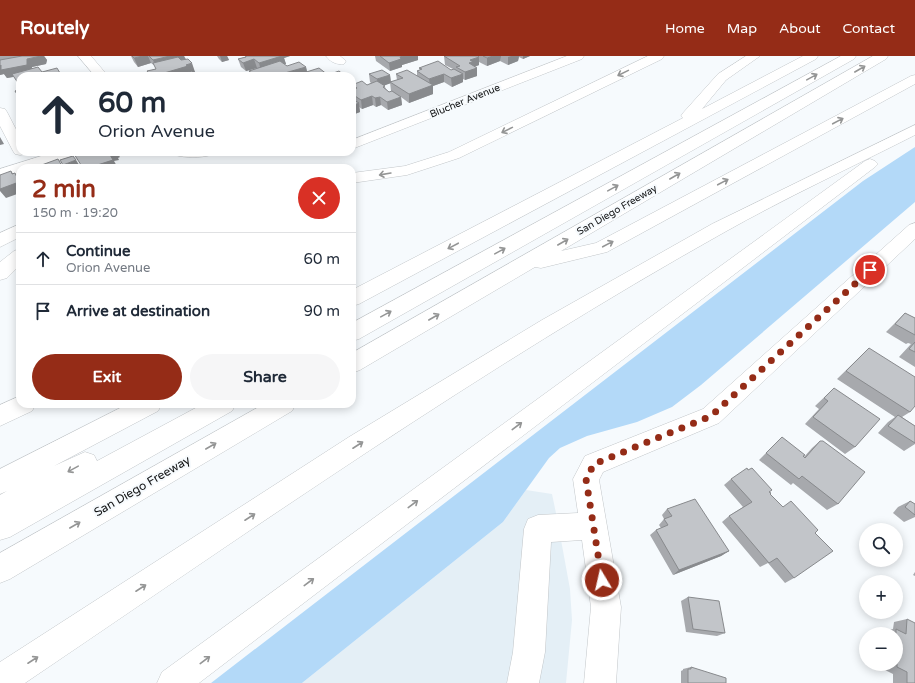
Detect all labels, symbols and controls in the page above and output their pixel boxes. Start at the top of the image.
text: Routely [20,17,89,39]
text: Home [665,20,705,37]
text: Map [727,20,757,37]
text: About [779,20,821,37]
text: Contact [843,20,895,37]
one-way arrow [854,64,866,72]
one-way arrow [618,70,630,77]
one-way arrow [806,72,818,80]
street label: Blucher Avenue [428,81,502,121]
text: 60 m [98,86,166,120]
icon: ahead [32,88,84,140]
one-way arrow [832,117,844,125]
text: Orion Avenue [98,120,215,142]
one-way arrow [501,127,513,135]
one-way arrow [379,170,392,178]
one-way arrow [669,172,681,180]
text: 2 min [32,175,96,204]
button: close [298,177,340,219]
one-way arrow [717,178,729,186]
street label: San Diego Freeway [575,182,660,238]
one-way arrow [607,184,619,191]
text: 150 m · 19:20 [32,205,118,221]
one-way arrow [557,237,569,245]
one-way arrow [602,239,614,247]
text: Continue [66,242,130,260]
one-way arrow [447,243,459,250]
one-way arrow [494,247,506,254]
icon: ahead [32,248,54,270]
text: 60 m [303,250,340,268]
pin [853,253,887,287]
icon: arrive [859,259,881,281]
text: Orion Avenue [66,260,150,276]
icon: arrive [32,300,54,322]
text: Arrive at destination [66,302,210,320]
text: 90 m [303,302,340,320]
one-way arrow [380,310,392,317]
one-way arrow [428,312,440,320]
button: Exit [32,354,182,400]
button: Share [190,354,340,400]
one-way arrow [512,422,523,431]
one-way arrow [352,441,363,449]
one-way arrow [205,442,216,450]
street label: San Diego Freeway [91,452,193,519]
one-way arrow [67,466,79,474]
one-way arrow [407,500,418,508]
one-way arrow [244,513,255,521]
one-way arrow [69,521,81,529]
map controls [859,523,903,671]
button: search [859,523,903,567]
position arrow [581,559,623,601]
button: + [859,575,903,619]
one-way arrow [303,578,314,586]
one-way arrow [135,584,146,592]
button: − [859,627,903,671]
one-way arrow [27,656,38,664]
one-way arrow [199,656,210,664]

